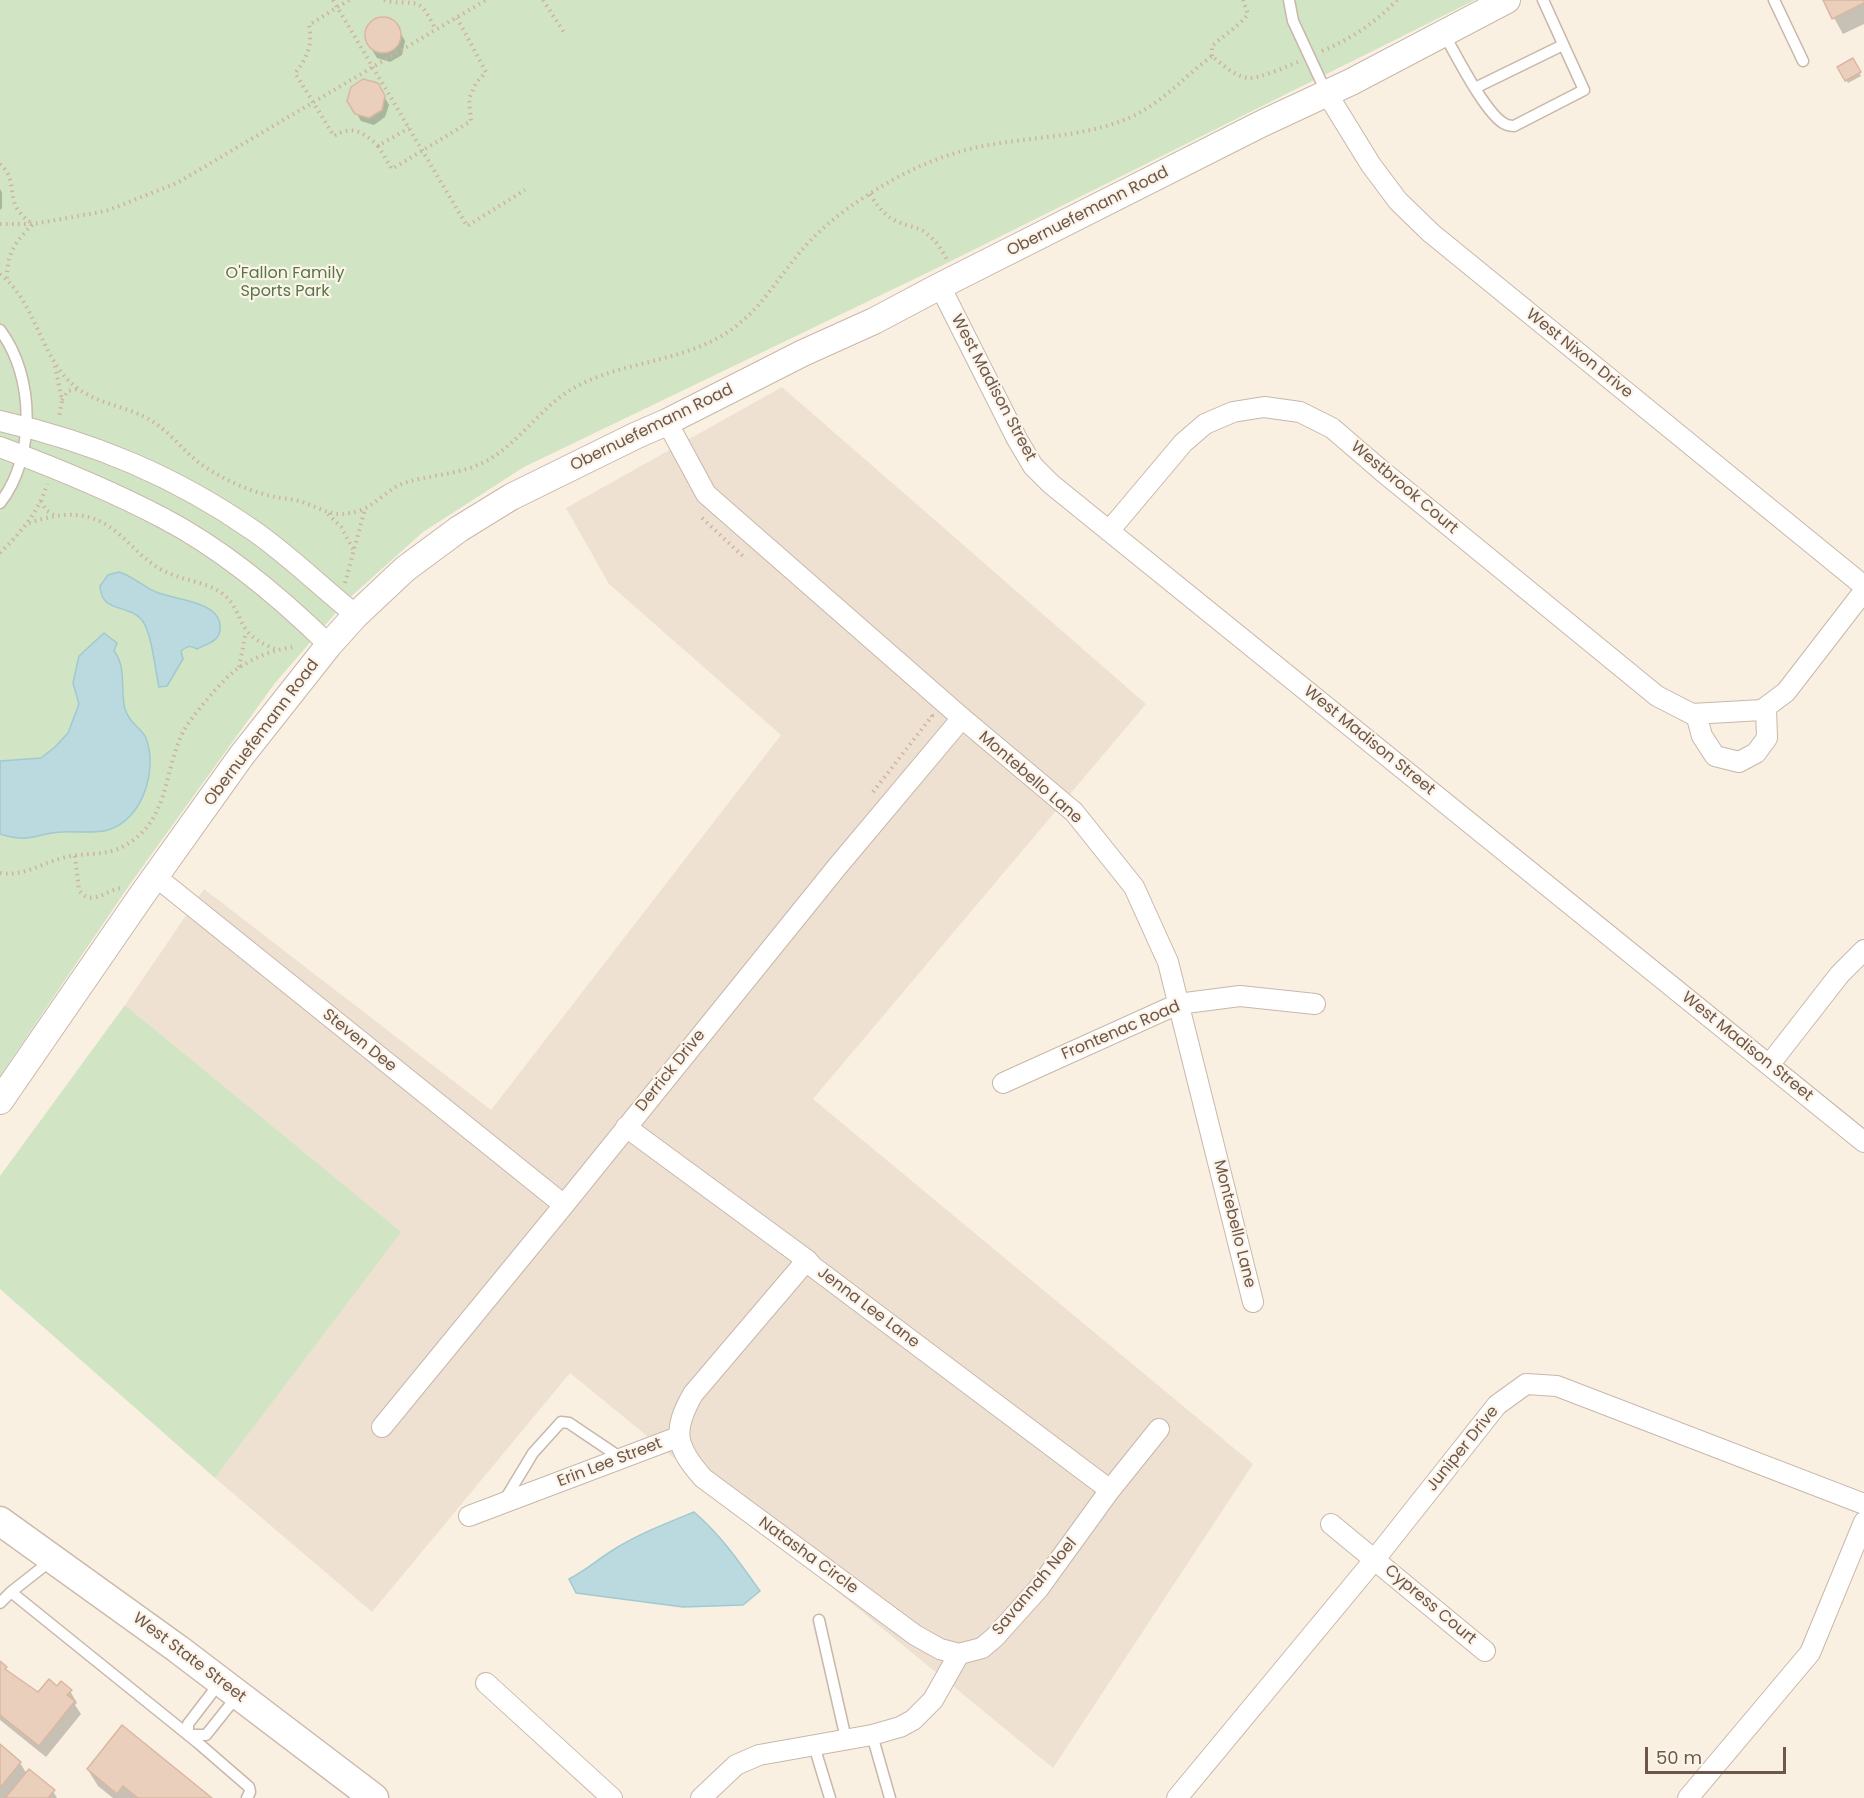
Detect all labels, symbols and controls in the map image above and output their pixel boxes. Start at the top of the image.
street label: Obernuefemann Road [1004,163,1172,261]
park label: O'Fallon Family Sports Park [226,264,344,302]
street label: West Nixon Drive [1522,305,1636,403]
street label: West Madison Street [946,311,1040,465]
street label: Obernuefemann Road [568,380,736,476]
street label: Westbrook Court [1346,438,1462,538]
street label: Obernuefemann Road [201,656,323,810]
street label: West Madison Street [1300,682,1438,800]
street label: Montebello Lane [974,728,1086,828]
street label: West Madison Street [1678,988,1816,1106]
street label: Frontenac Road [1059,997,1183,1065]
street label: Steven Dee [318,1005,400,1077]
street label: Derrick Drive [632,1026,710,1116]
street label: Montebello Lane [1209,1158,1259,1290]
street label: Jenna Lee Lane [813,1263,923,1353]
street label: Juniper Drive [1423,1403,1503,1495]
street label: Erin Lee Street [555,1434,665,1492]
street label: Natasha Circle [755,1513,861,1599]
street label: Savannah Noel [989,1534,1081,1640]
street label: Cypress Court [1380,1561,1480,1649]
street label: West State Street [129,1609,249,1707]
scale bar [1648,1735,1789,1773]
text: 50 m [1656,1745,1702,1770]

